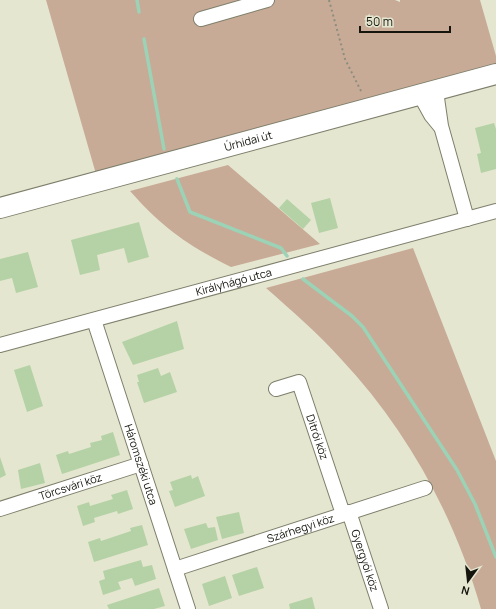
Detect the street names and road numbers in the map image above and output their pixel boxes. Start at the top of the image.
street label: Úrhidai út [222,127,274,154]
street label: Királyhágó utca [194,264,273,299]
street label: Ditrói köz [303,412,332,462]
street label: Háromszéki utca [121,422,162,507]
street label: Törcsvári köz [37,469,104,503]
street label: Szárhegyi köz [265,510,336,546]
street label: Gyergyói köz [348,527,383,593]

